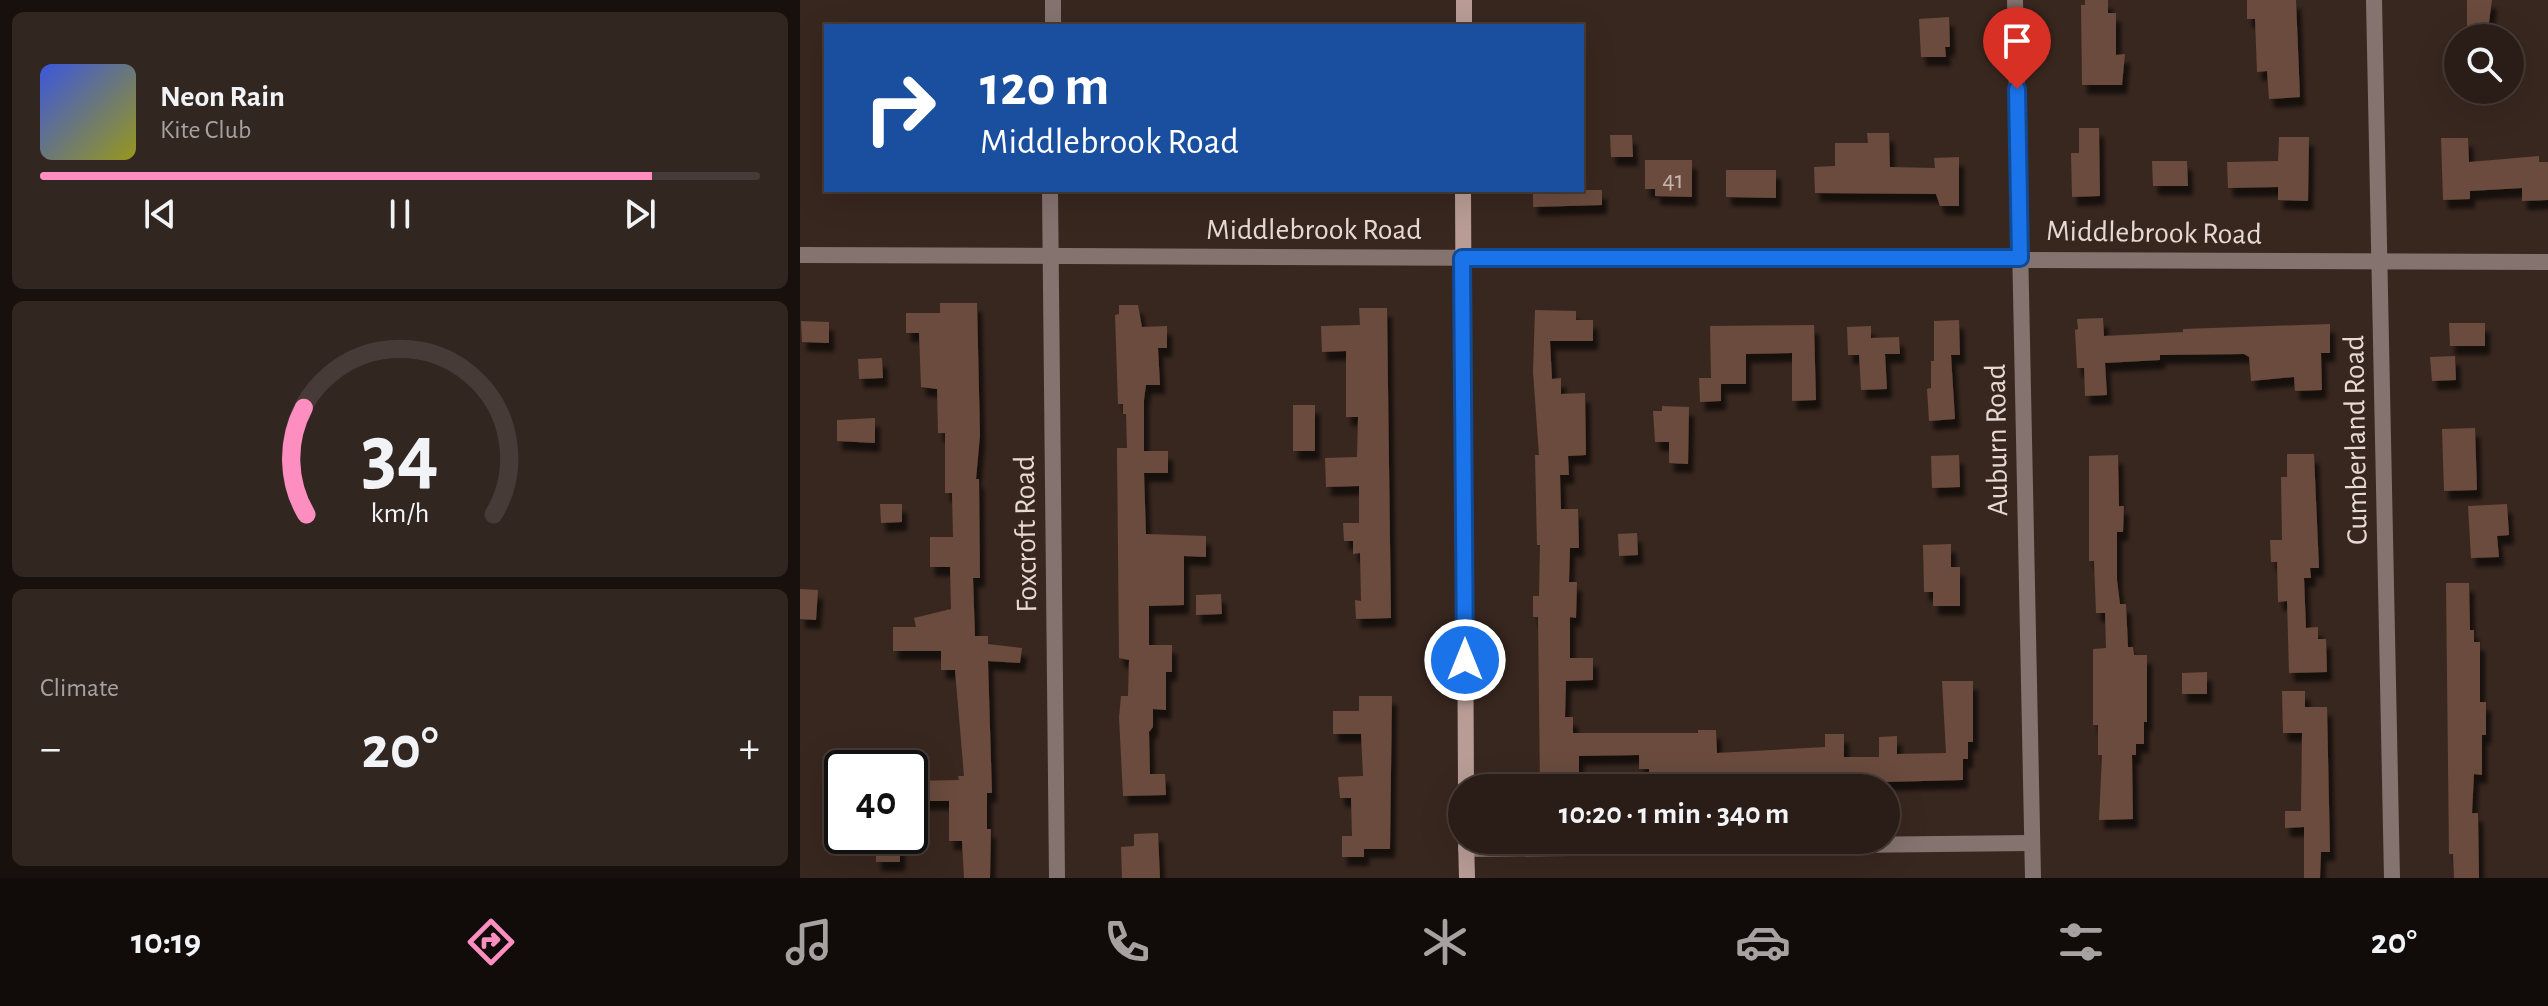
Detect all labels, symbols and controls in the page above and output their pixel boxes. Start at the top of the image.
pin [1983,7,2051,89]
icon: arrive [1995,19,2039,63]
map controls [2444,24,2524,104]
button: search [2444,24,2524,104]
icon: right [848,56,952,160]
text: 120 m [980,59,1109,115]
text: Neon Rain [160,82,285,112]
text: Kite Club [160,117,251,143]
text: Middlebrook Road [980,124,1239,160]
house number: 41 [1662,167,1684,193]
icon: previous [138,192,182,236]
icon: pause [378,192,422,236]
icon: next [618,192,662,236]
street label: Middlebrook Road [1206,215,1422,245]
street label: Middlebrook Road [2046,216,2262,250]
street label: Cumberland Road [2339,335,2373,545]
street label: Auburn Road [1981,364,2013,516]
text: 34 [361,414,439,498]
street label: Foxcroft Road [1010,455,1042,613]
text: km/h [371,499,429,528]
position arrow [1423,618,1507,702]
text: Climate [40,675,119,701]
text: 20° [361,719,439,779]
text: − [40,727,61,771]
text: + [739,727,760,771]
speed limit sign: 40 [824,750,928,854]
text: 10:20 · 1 min · 340 m [1559,799,1789,829]
icon: directions [463,914,519,970]
icon: music [781,914,837,970]
icon: phone [1099,914,1155,970]
icon: climate [1417,914,1473,970]
icon: car [1735,914,1791,970]
icon: filters [2053,914,2109,970]
text: 10:19 [131,924,201,960]
text: 20° [2371,924,2417,960]

